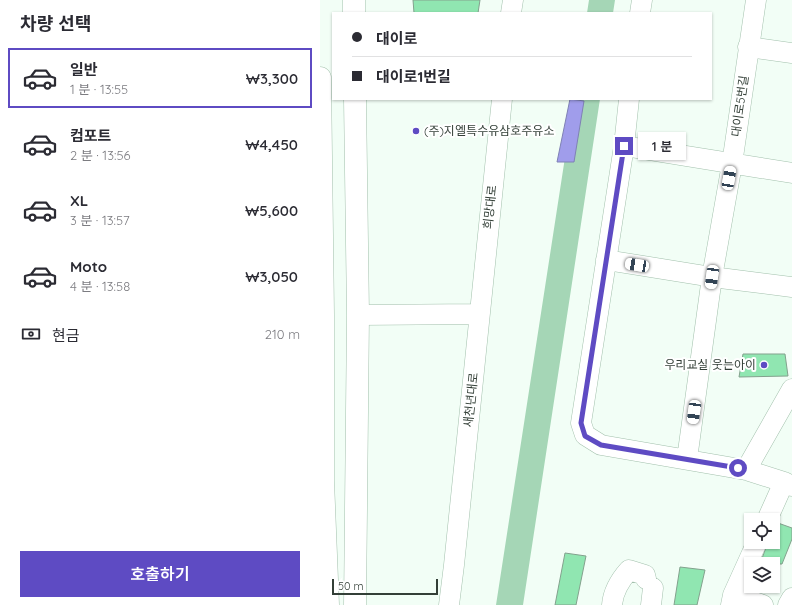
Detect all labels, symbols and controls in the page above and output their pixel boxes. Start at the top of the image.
text: 차량 선택 [20,12,91,35]
text: 대이로 [376,29,417,48]
icon: car [22,60,58,96]
text: 일반 [70,60,98,79]
text: 대이로1번길 [376,67,451,86]
text: ₩3,300 [246,69,298,88]
street label: 대이로5번길 [728,74,751,138]
text: 1 분 · 13:55 [70,81,128,97]
place label: (주)지엘특수유삼호주유소 [424,123,554,138]
icon: car [22,126,58,162]
text: 컴포트 [70,126,111,145]
marker: (주)지엘특수유삼호주유소 [411,126,421,136]
callout: 1 분 [638,132,686,160]
text: ₩4,450 [245,135,298,154]
route end [615,137,633,155]
text: 1 분 [652,138,672,154]
text: 2 분 · 13:56 [70,147,130,163]
car [721,165,737,191]
street label: 희망대로 [480,184,499,230]
text: XL [70,191,88,210]
icon: car [22,192,58,228]
text: ₩5,600 [245,201,298,220]
text: 3 분 · 13:57 [70,212,130,228]
text: Moto [70,257,107,276]
car [624,257,650,273]
icon: car [22,258,58,294]
car [704,264,720,290]
text: ₩3,050 [245,267,298,286]
text: 4 분 · 13:58 [70,278,130,294]
icon: cash [20,323,42,345]
text: 현금 [52,326,80,345]
text: 210 m [265,326,300,342]
place label: 우리교실 웃는아이 [664,357,756,372]
marker: 우리교실 웃는아이 [759,360,769,370]
street label: 새천년대로 [460,372,481,428]
car [686,399,702,425]
route start [729,459,747,477]
map controls [744,513,780,593]
button: locate [744,513,780,549]
button: 호출하기 [20,551,300,597]
button: layers [744,557,780,593]
scale bar [332,577,438,596]
text: 50 m [338,579,364,593]

